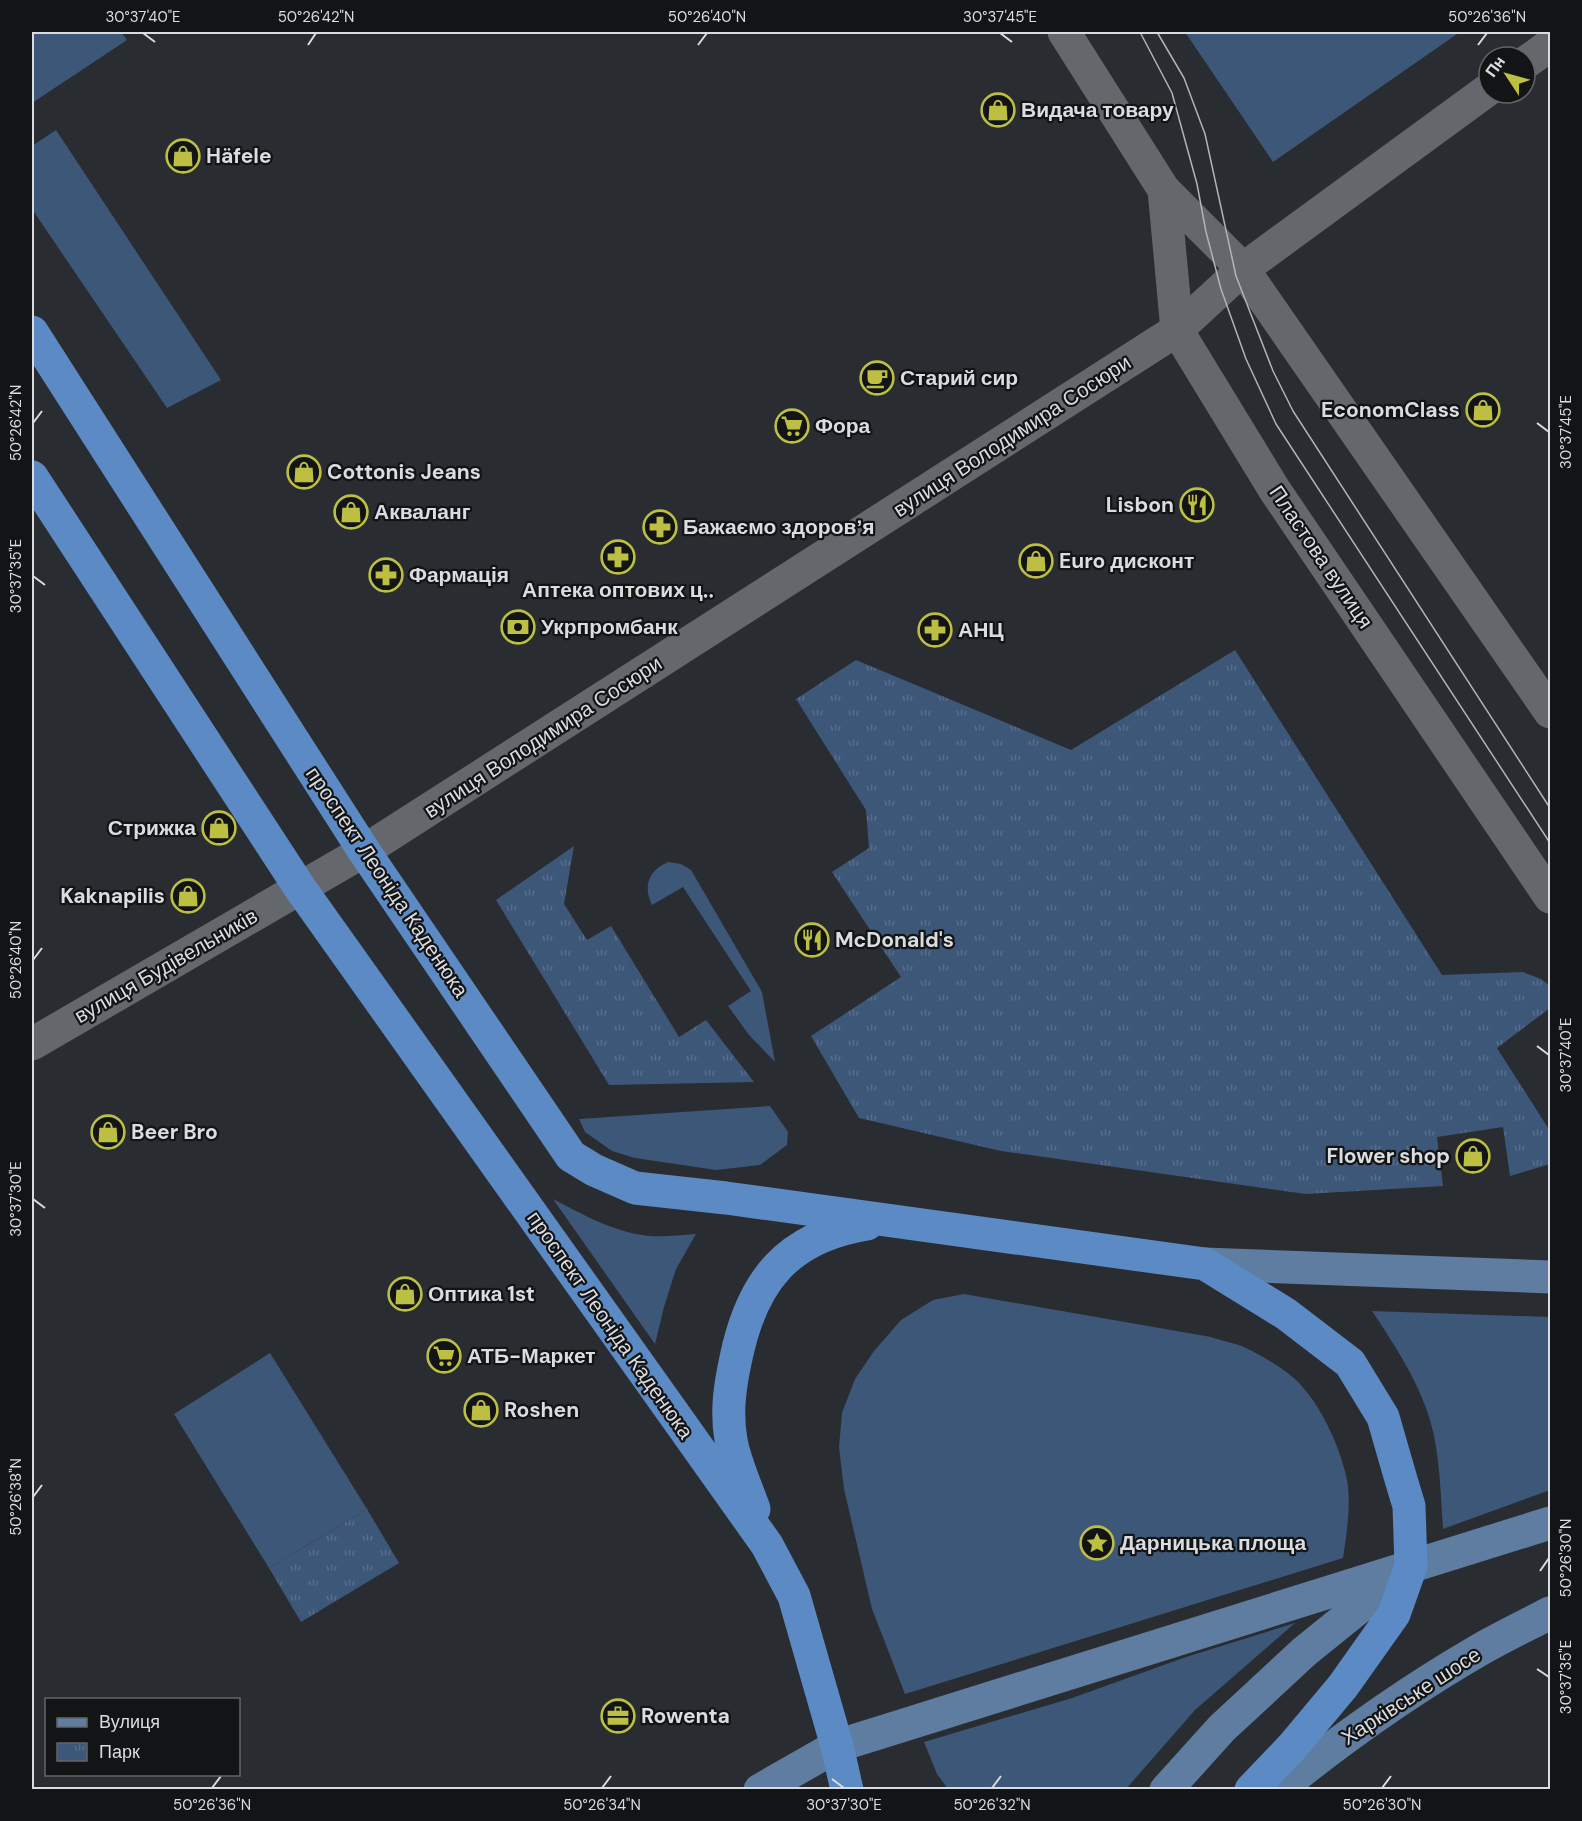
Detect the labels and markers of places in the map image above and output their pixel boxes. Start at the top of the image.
shop icon: Видача товару [980,92,1016,128]
place label: Видача товару [1021,96,1174,124]
shop icon: Häfele [165,138,201,174]
place label: Häfele [206,142,272,170]
cafe icon: Старий сир [859,360,895,396]
place label: Старий сир [900,364,1018,392]
shop icon: EconomClass [1465,392,1501,428]
place label: EconomClass [1321,396,1460,424]
supermarket icon: Фора [774,408,810,444]
place label: Фора [815,412,871,440]
shop icon: Cottonis Jeans [286,454,322,490]
place label: Cottonis Jeans [327,458,481,486]
restaurant icon: Lisbon [1179,487,1215,523]
place label: Lisbon [1106,491,1174,519]
shop icon: Акваланг [333,494,369,530]
place label: Акваланг [374,498,471,526]
pharmacy icon: Бажаємо здоровʼя [642,509,678,545]
place label: Бажаємо здоровʼя [683,513,874,541]
pharmacy icon: Аптека оптових ц‥ [600,539,636,575]
shop icon: Euro дисконт [1018,543,1054,579]
place label: Euro дисконт [1059,547,1194,575]
pharmacy icon: Фармація [368,557,404,593]
place label: Фармація [409,561,509,589]
place label: Аптека оптових ц‥ [522,576,714,604]
bank icon: Укрпромбанк [500,609,536,645]
pharmacy icon: АНЦ [917,612,953,648]
place label: Укрпромбанк [541,613,678,641]
place label: АНЦ [958,616,1004,644]
shop icon: Стрижка [201,810,237,846]
place label: Стрижка [108,814,196,842]
shop icon: Kaknapilis [170,878,206,914]
place label: Kaknapilis [60,882,165,910]
restaurant icon: McDonald's [794,922,830,958]
place label: McDonald's [835,926,954,954]
shop icon: Beer Bro [90,1114,126,1150]
place label: Beer Bro [131,1118,218,1146]
shop icon: Flower shop [1455,1138,1491,1174]
place label: Flower shop [1327,1142,1450,1170]
shop icon: Оптика 1st [387,1276,423,1312]
place label: Оптика 1st [428,1280,535,1308]
supermarket icon: АТБ-Маркет [426,1338,462,1374]
place label: АТБ-Маркет [467,1342,596,1370]
shop icon: Roshen [463,1392,499,1428]
place label: Roshen [504,1396,579,1424]
place icon: Дарницька площа [1079,1525,1115,1561]
place label: Дарницька площа [1120,1529,1307,1557]
office icon: Rowenta [600,1698,636,1734]
place label: Rowenta [641,1702,730,1730]

